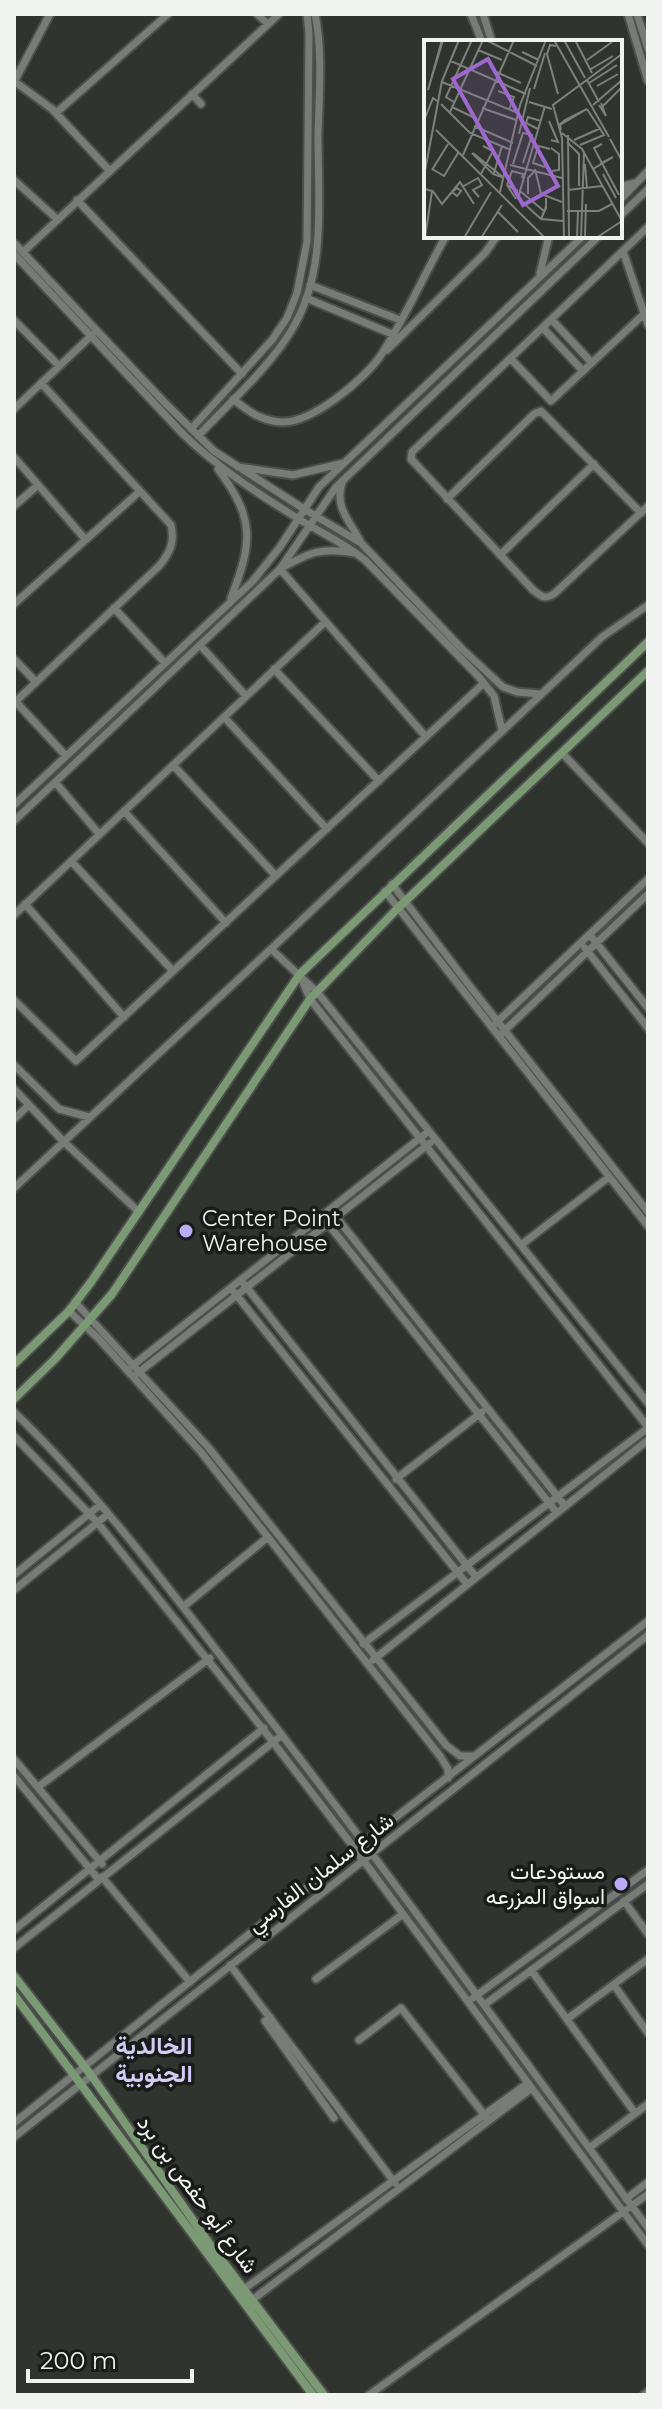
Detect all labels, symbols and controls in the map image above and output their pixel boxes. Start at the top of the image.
inset map [424,40,622,238]
place label: Center Point Warehouse [202,1205,341,1257]
marker: Center Point Warehouse [177,1222,195,1240]
street label: شارع سلمان الفارسي [241,1807,402,1942]
place label: مستودعات اسواق المزرعه [486,1858,605,1910]
marker: مستودعات اسواق المزرعه [612,1875,630,1893]
district label: الخالدية الجنوبية [115,2031,193,2089]
street label: شارع أبو حفص بن برد [130,2110,264,2279]
scale bar [28,2333,192,2383]
text: 200 m [40,2346,117,2375]

